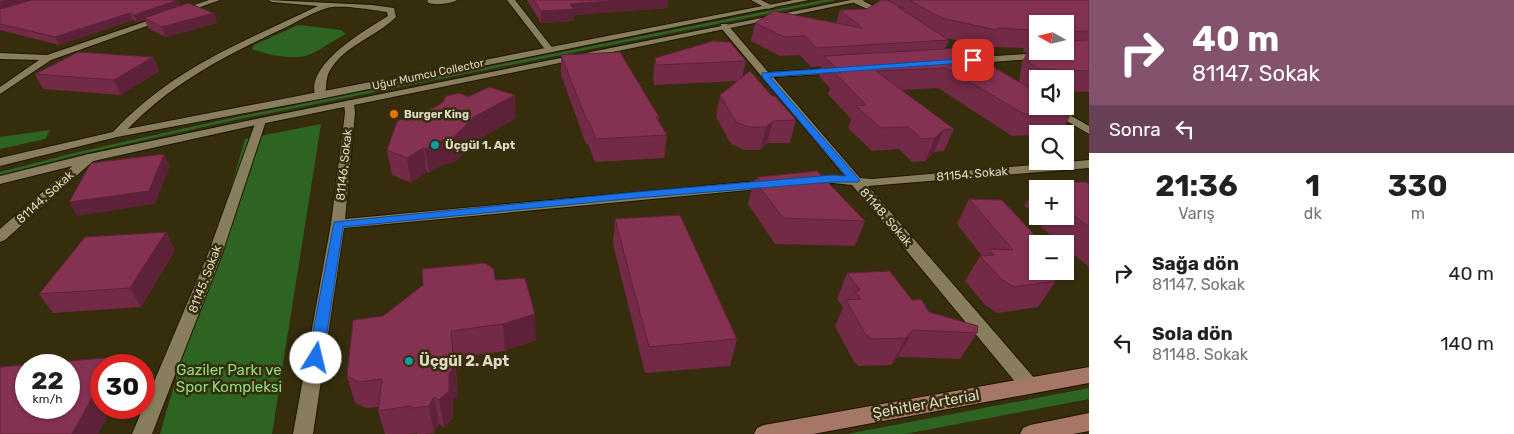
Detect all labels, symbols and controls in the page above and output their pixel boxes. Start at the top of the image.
north arrow [1029,15,1074,60]
map controls [1029,15,1074,280]
text: 40 m [1192,18,1279,60]
icon: right [1109,20,1174,85]
pin [952,39,994,81]
icon: arrive [959,46,987,74]
street label: Uğur Mumcu Collector [371,56,486,93]
text: 81147. Sokak [1192,60,1320,87]
button: sound [1029,70,1074,115]
marker: Burger King [388,108,400,120]
place label: Burger King [404,108,469,121]
icon: left [1171,115,1199,143]
text: Sonra [1109,118,1161,141]
button: search [1029,125,1074,170]
street label: 81146. Sokak [333,128,355,201]
place label: Üçgül 1. Apt [445,138,516,152]
marker: Üçgül 1. Apt [429,139,441,151]
street label: 81154. Sokak [936,164,1009,184]
street label: 81144. Sokak [14,167,77,226]
text: 21:36 [1155,168,1238,204]
text: 1 [1305,168,1320,204]
text: 330 [1388,168,1448,204]
button: + [1029,180,1074,225]
street label: 81148. Sokak [857,185,915,249]
text: Varış [1178,204,1215,223]
text: dk [1304,204,1322,223]
text: m [1411,204,1425,223]
button: − [1029,235,1074,280]
street label: 81145. Sokak [186,242,225,315]
text: Sağa dön [1152,252,1239,275]
icon: right [1109,259,1137,287]
text: 40 m [1449,262,1494,285]
text: 81147. Sokak [1152,275,1245,294]
text: Sola dön [1152,322,1233,345]
icon: left [1109,329,1137,357]
position arrow [289,331,341,383]
text: 140 m [1440,332,1494,355]
text: 81148. Sokak [1152,345,1248,364]
place label: Üçgül 2. Apt [419,352,509,370]
speed limit sign: 30 [90,354,155,419]
marker: Üçgül 2. Apt [403,355,415,367]
park label: Gaziler Parkı ve Spor Kompleksi [176,361,282,396]
text: 22 [31,366,64,395]
street label: Şehitler Arterial [871,386,981,422]
text: km/h [33,392,62,406]

